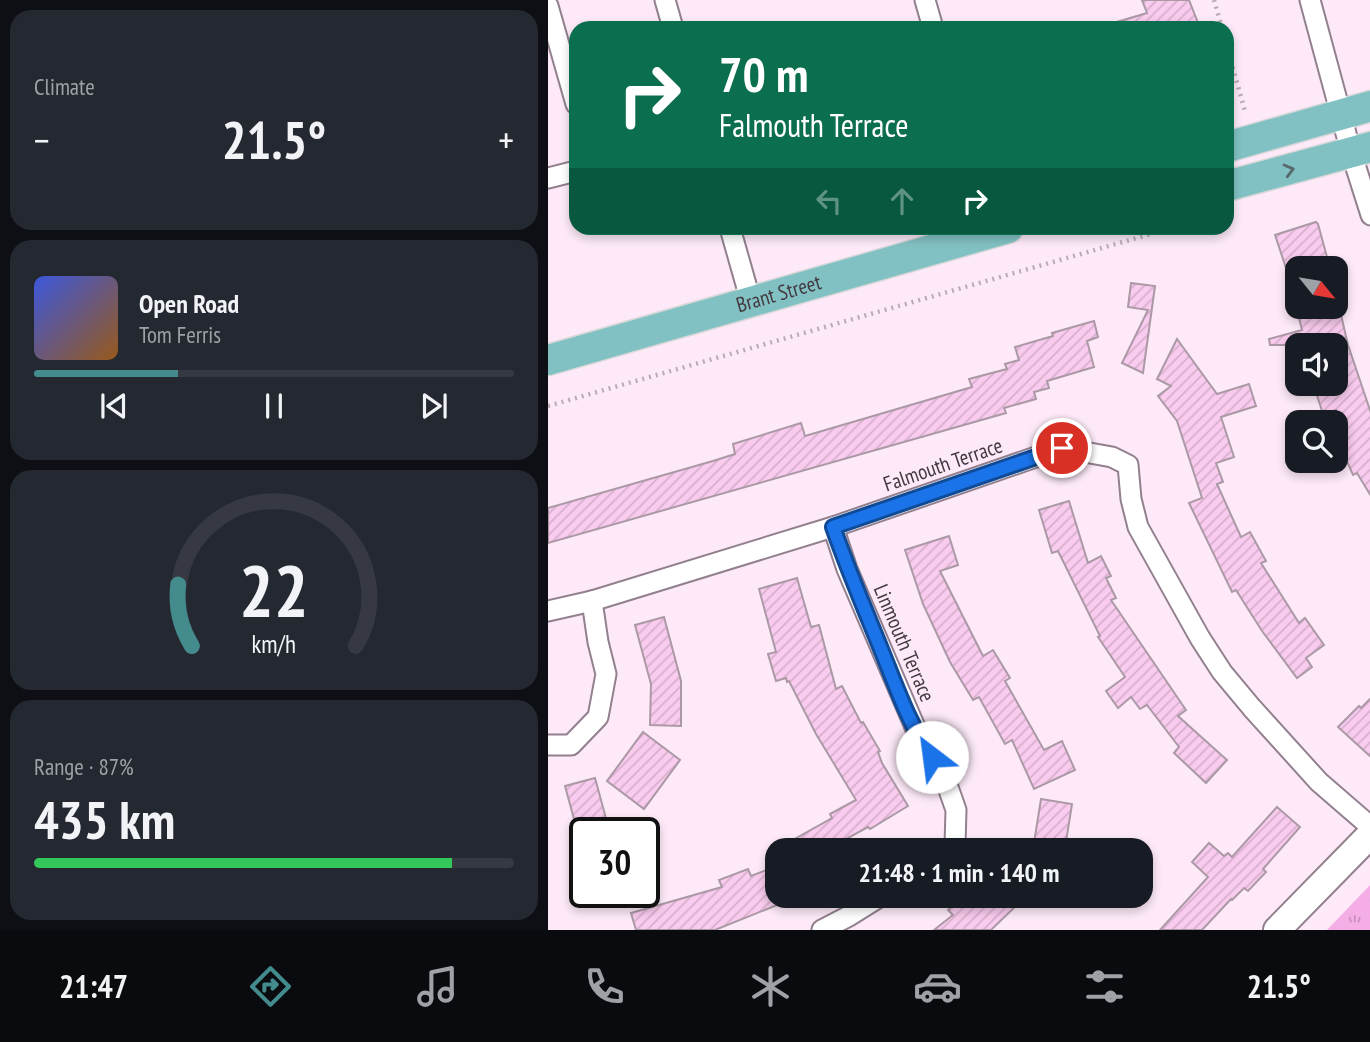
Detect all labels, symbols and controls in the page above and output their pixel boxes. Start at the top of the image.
text: 70 m [719,42,808,106]
icon: right [604,49,695,140]
text: Climate [34,72,95,101]
text: Falmouth Terrace [719,104,908,146]
text: 21.5° [222,106,326,173]
text: − [34,115,50,164]
text: + [498,115,514,164]
one-way arrow [1283,164,1295,178]
icon: left [810,182,848,220]
icon: ahead [883,182,921,220]
icon: right [956,182,994,220]
north arrow [1285,256,1348,318]
map controls [1285,256,1348,473]
street label: Brant Street [733,268,824,318]
text: Open Road [139,287,239,320]
text: Tom Ferris [139,320,221,349]
button: sound [1285,333,1348,396]
icon: previous [95,387,133,425]
icon: pause [255,387,293,425]
icon: next [415,387,453,425]
button: search [1285,410,1348,473]
pin [1032,418,1092,478]
icon: arrive [1043,429,1081,467]
street label: Falmouth Terrace [880,432,1006,498]
text: 22 [239,542,309,636]
street label: Linmouth Terrace [868,580,941,706]
text: km/h [252,628,296,660]
position arrow [895,720,969,794]
text: Range · 87% [34,752,134,781]
text: 435 km [34,786,175,853]
speed limit sign: 30 [569,817,660,908]
text: 21:48 · 1 min · 140 m [859,856,1059,889]
icon: directions [246,962,295,1011]
icon: music [413,962,462,1011]
icon: phone [580,962,629,1011]
icon: climate [746,962,795,1011]
icon: car [913,962,962,1011]
icon: filters [1080,962,1129,1011]
text: 21:47 [59,965,128,1007]
text: 21.5° [1247,965,1311,1007]

